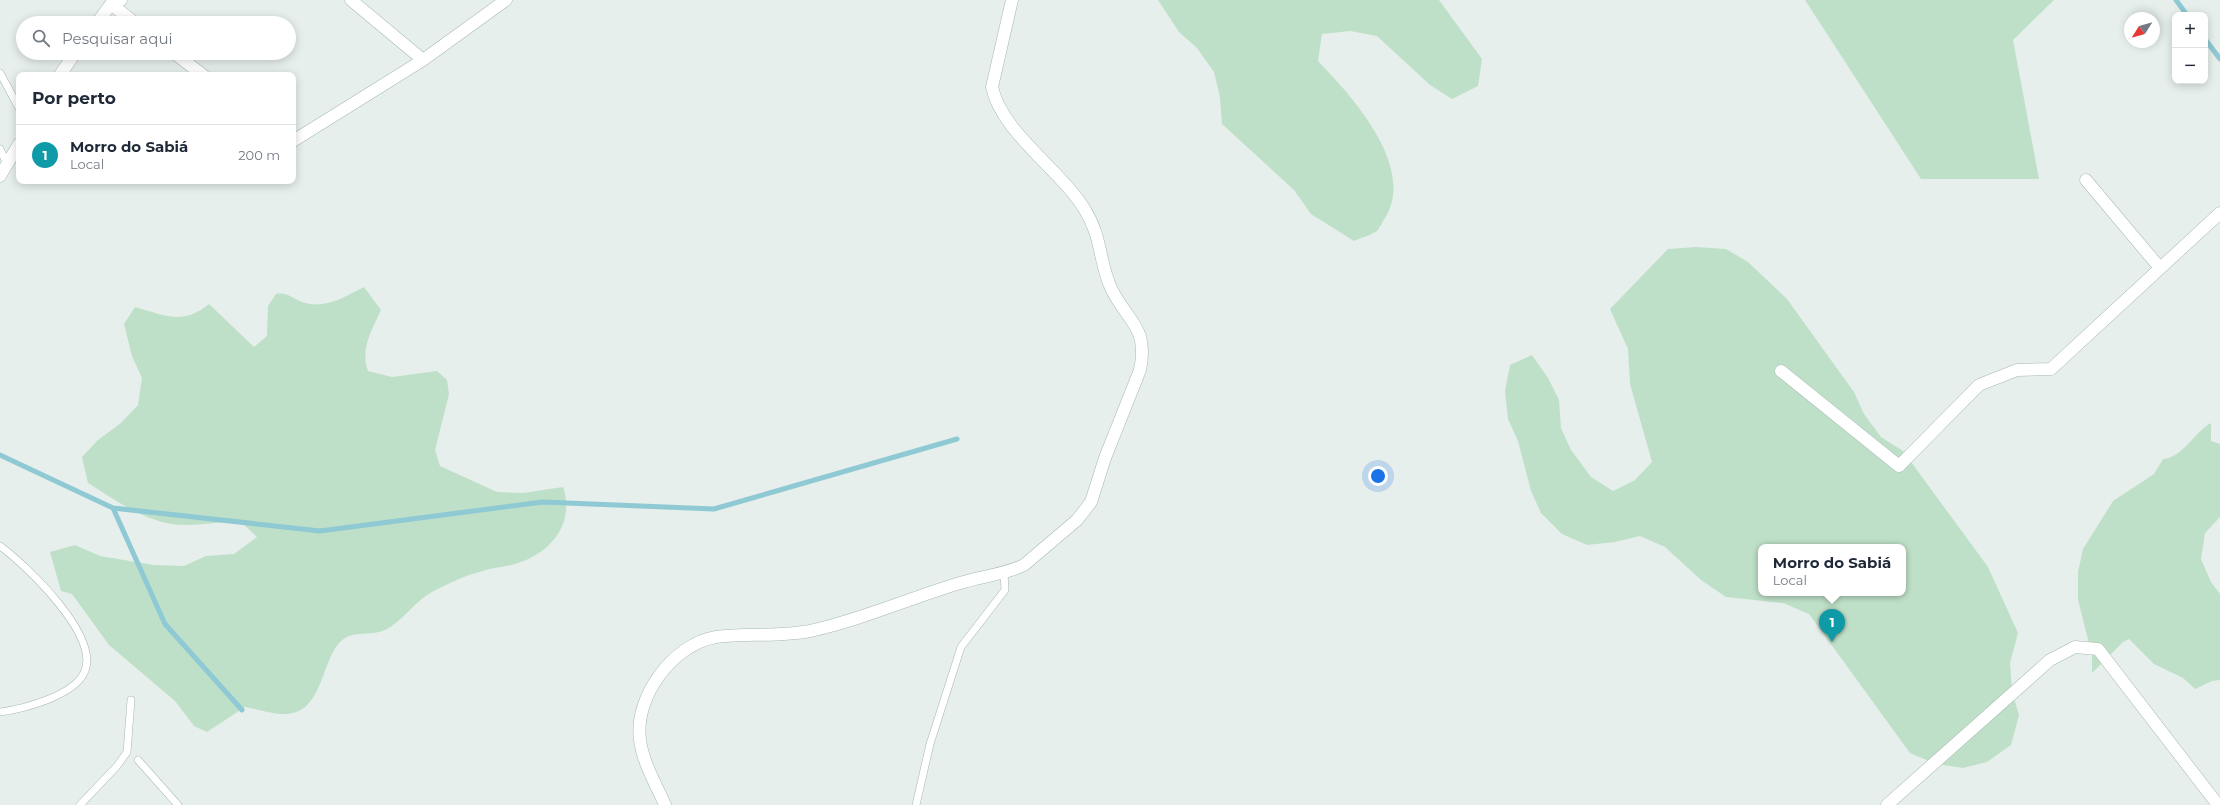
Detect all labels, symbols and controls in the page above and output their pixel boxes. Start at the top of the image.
north arrow [2124,12,2160,48]
map controls [2172,12,2208,84]
button: + [2172,12,2208,48]
search box [16,16,296,60]
icon: search [30,27,52,49]
text: Pesquisar aqui [62,29,173,48]
button: − [2172,48,2208,84]
text: Por perto [32,88,116,108]
text: Morro do Sabiá [70,137,188,156]
text: 1 [42,147,48,163]
text: 200 m [238,147,280,163]
text: Local [70,156,104,172]
your location [1368,466,1388,486]
popup [1758,544,1906,596]
text: Morro do Sabiá [1773,553,1891,572]
text: Local [1773,572,1807,588]
pin: 1 [1819,609,1845,642]

